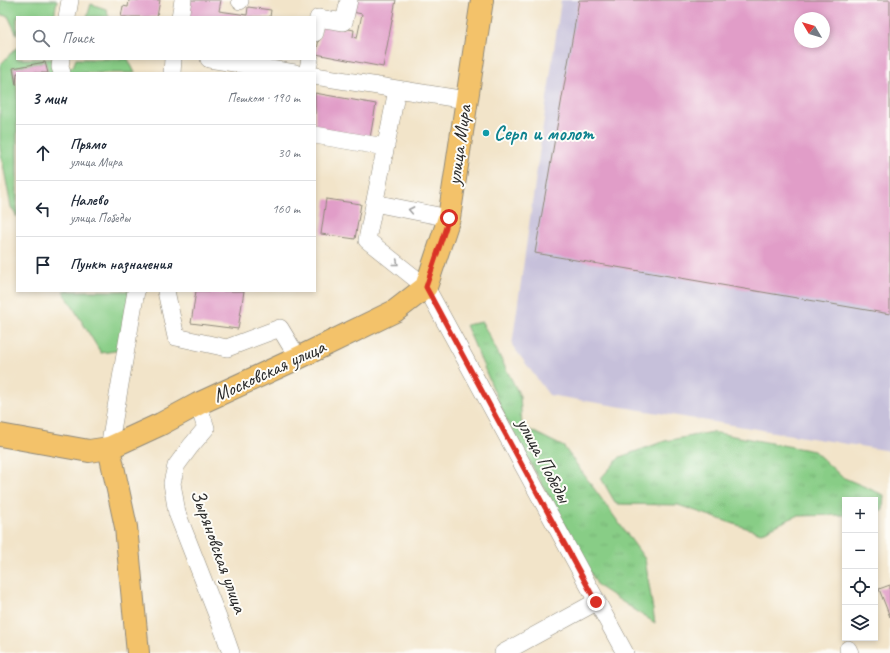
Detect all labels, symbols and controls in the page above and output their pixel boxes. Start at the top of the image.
north arrow [794,12,830,48]
search box [16,16,316,60]
icon: search [30,27,52,49]
text: Поиск [62,29,94,48]
text: 3 мин [32,88,67,109]
text: Пешком · 190 m [227,90,300,106]
street label: улица Мира [441,101,477,188]
place label: Серп и молот [494,121,595,146]
marker: Серп и молот [481,128,491,138]
text: Прямо [70,135,106,154]
icon: ahead [32,142,54,164]
text: 30 m [278,145,300,161]
text: улица Мира [70,154,122,170]
text: Налево [70,191,108,210]
icon: left [32,198,54,220]
text: 160 m [272,201,300,217]
one-way arrow [408,207,415,215]
route start [440,209,458,227]
text: улица Победы [70,210,130,226]
icon: arrive [32,254,54,276]
text: Пункт назначения [70,255,172,274]
one-way arrow [392,259,399,266]
street label: Московская улица [209,334,330,408]
street label: улица Победы [511,412,577,508]
street label: Зыряновская улица [185,486,253,617]
map controls [842,497,878,641]
button: + [842,497,878,533]
button: − [842,533,878,569]
button: locate [842,569,878,605]
route end [587,593,605,611]
button: layers [842,605,878,641]

